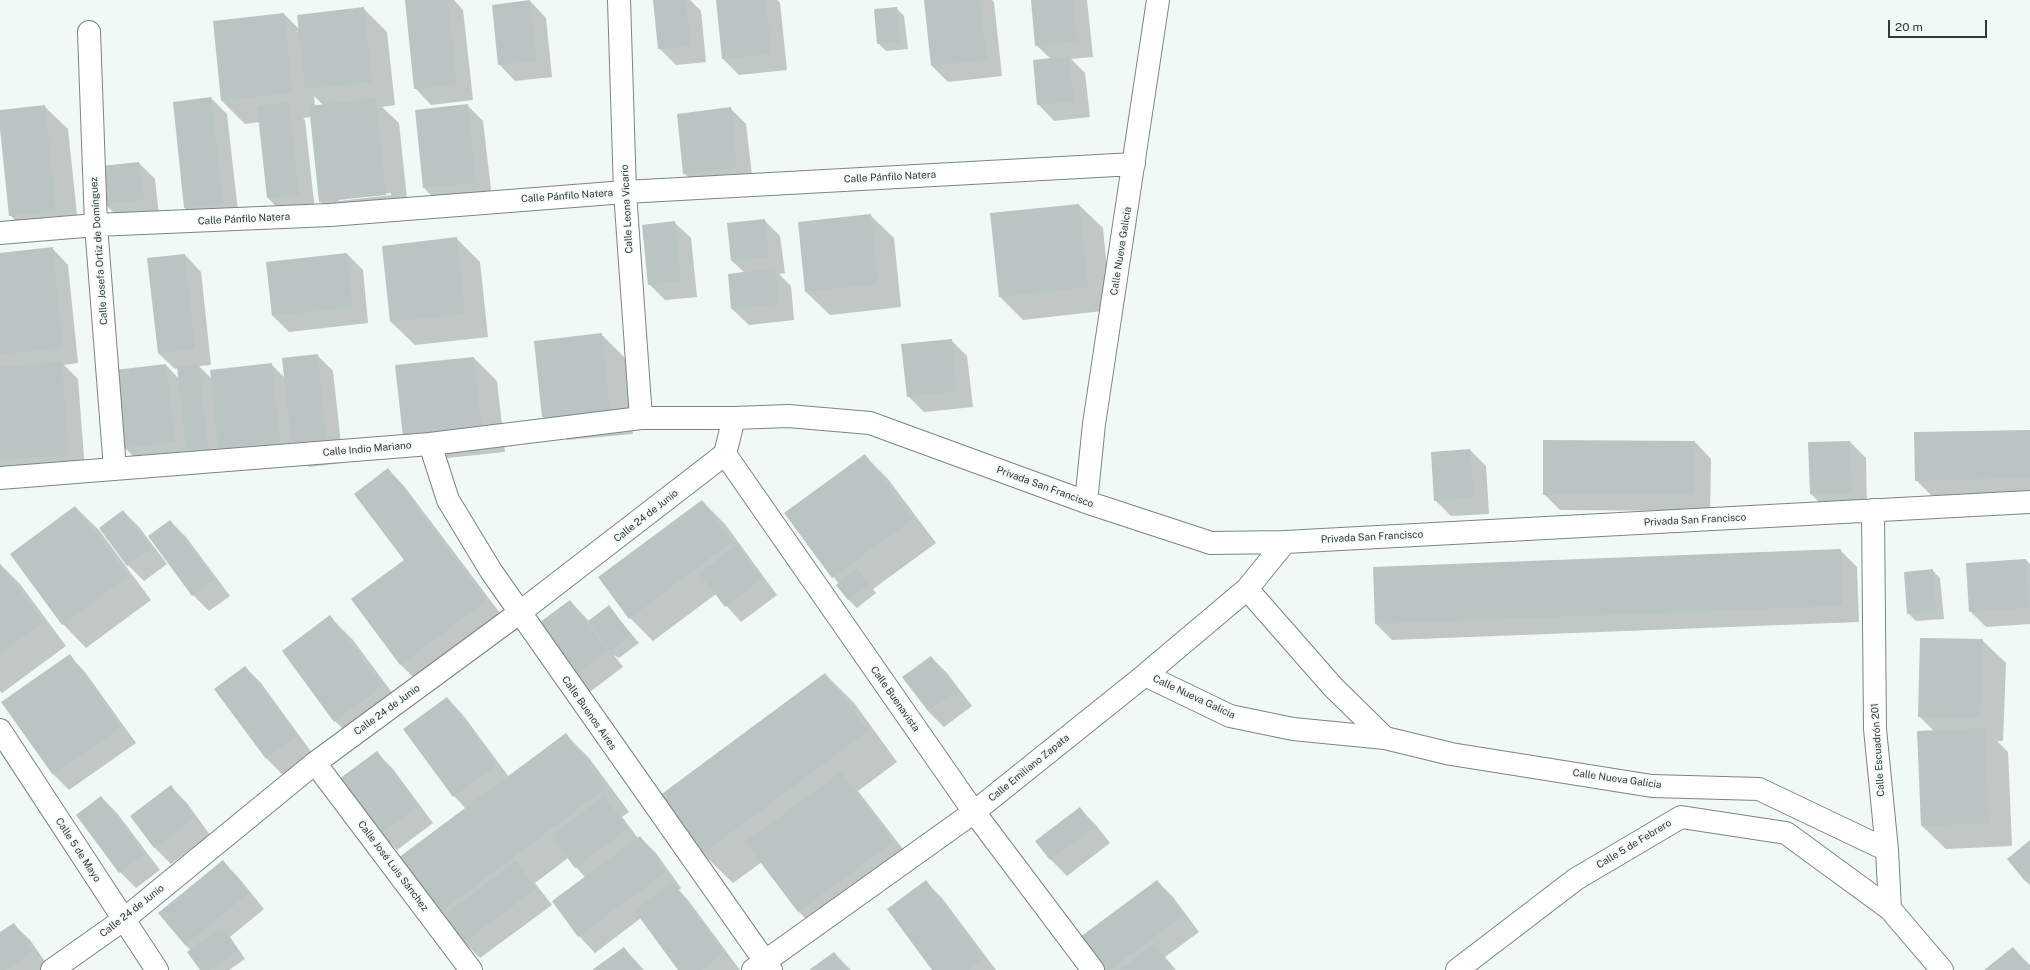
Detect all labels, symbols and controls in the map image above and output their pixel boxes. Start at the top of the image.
scale bar [1890,12,1989,38]
text: 20 m [1895,20,1923,34]
street label: Calle Leona Vicario [619,164,635,254]
street label: Calle Pánfilo Natera [844,169,936,185]
street label: Calle Josefa Ortiz de Domínguez [88,177,110,325]
street label: Calle Pánfilo Natera [521,187,613,205]
street label: Calle Nueva Galicia [1108,206,1134,296]
street label: Calle Pánfilo Natera [198,211,290,227]
street label: Calle Indio Mariano [322,439,412,459]
street label: Privada San Francisco [995,464,1095,510]
street label: Calle 24 de Junio [611,487,681,545]
street label: Privada San Francisco [1644,511,1746,529]
street label: Privada San Francisco [1321,528,1423,546]
street label: Calle Buenavista [868,664,922,734]
street label: Calle Nueva Galicia [1151,673,1237,721]
street label: Calle Buenos Aires [559,674,619,752]
street label: Calle 24 de Junio [352,682,422,738]
street label: Calle Escuadrón 201 [1869,703,1887,797]
street label: Calle Emiliano Zapata [986,732,1072,804]
street label: Calle Nueva Galicia [1572,767,1662,791]
street label: Calle 5 de Mayo [53,816,103,884]
street label: Calle 5 de Febrero [1594,817,1674,871]
street label: Calle José Luis Sánchez [355,819,431,913]
street label: Calle 24 de Junio [97,882,167,940]

